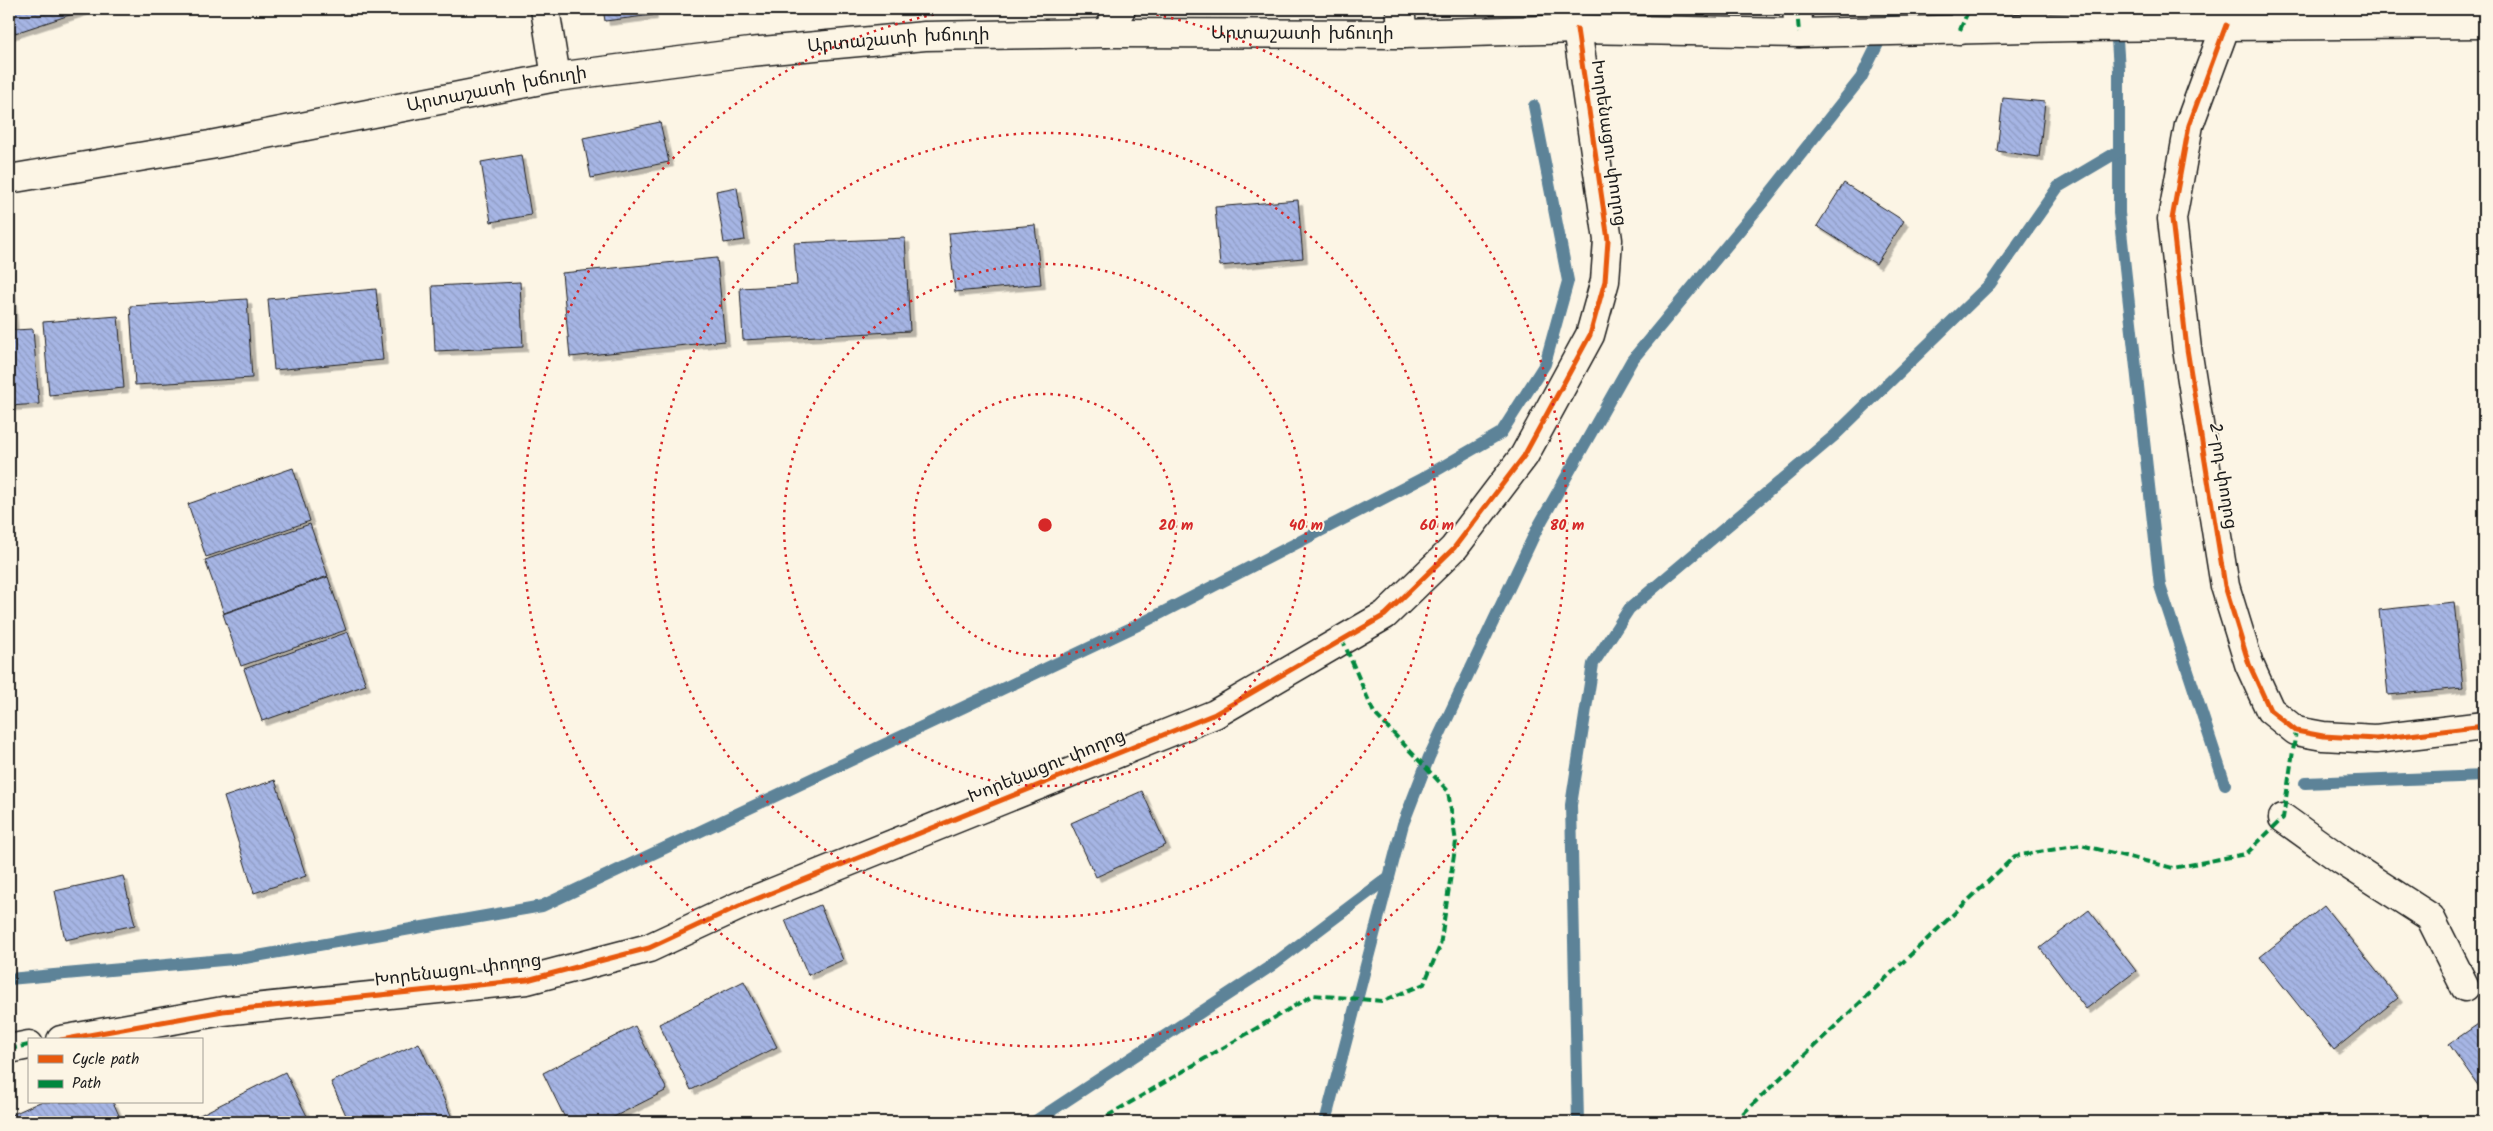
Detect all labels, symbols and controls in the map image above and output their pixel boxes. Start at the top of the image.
street label: Արտաշատի խճուղի [1211,19,1394,48]
street label: Արտաշատի խճուղի [806,20,990,61]
street label: Խորենացու փողոց [1582,58,1634,228]
street label: Արտաշատի խճուղի [404,59,589,121]
street label: 2-րդ փողոց [2199,421,2245,531]
text: 20 m [1159,514,1193,538]
text: 40 m [1289,514,1323,538]
text: 60 m [1420,514,1454,538]
text: 80 m [1550,514,1584,538]
centre of rings [1036,516,1054,534]
street label: Խորենացու փողոց [964,722,1130,812]
street label: Խորենացու փողոց [373,946,543,996]
legend [28,1038,202,1104]
text: Cycle path [72,1048,139,1072]
text: Path [72,1072,101,1096]

